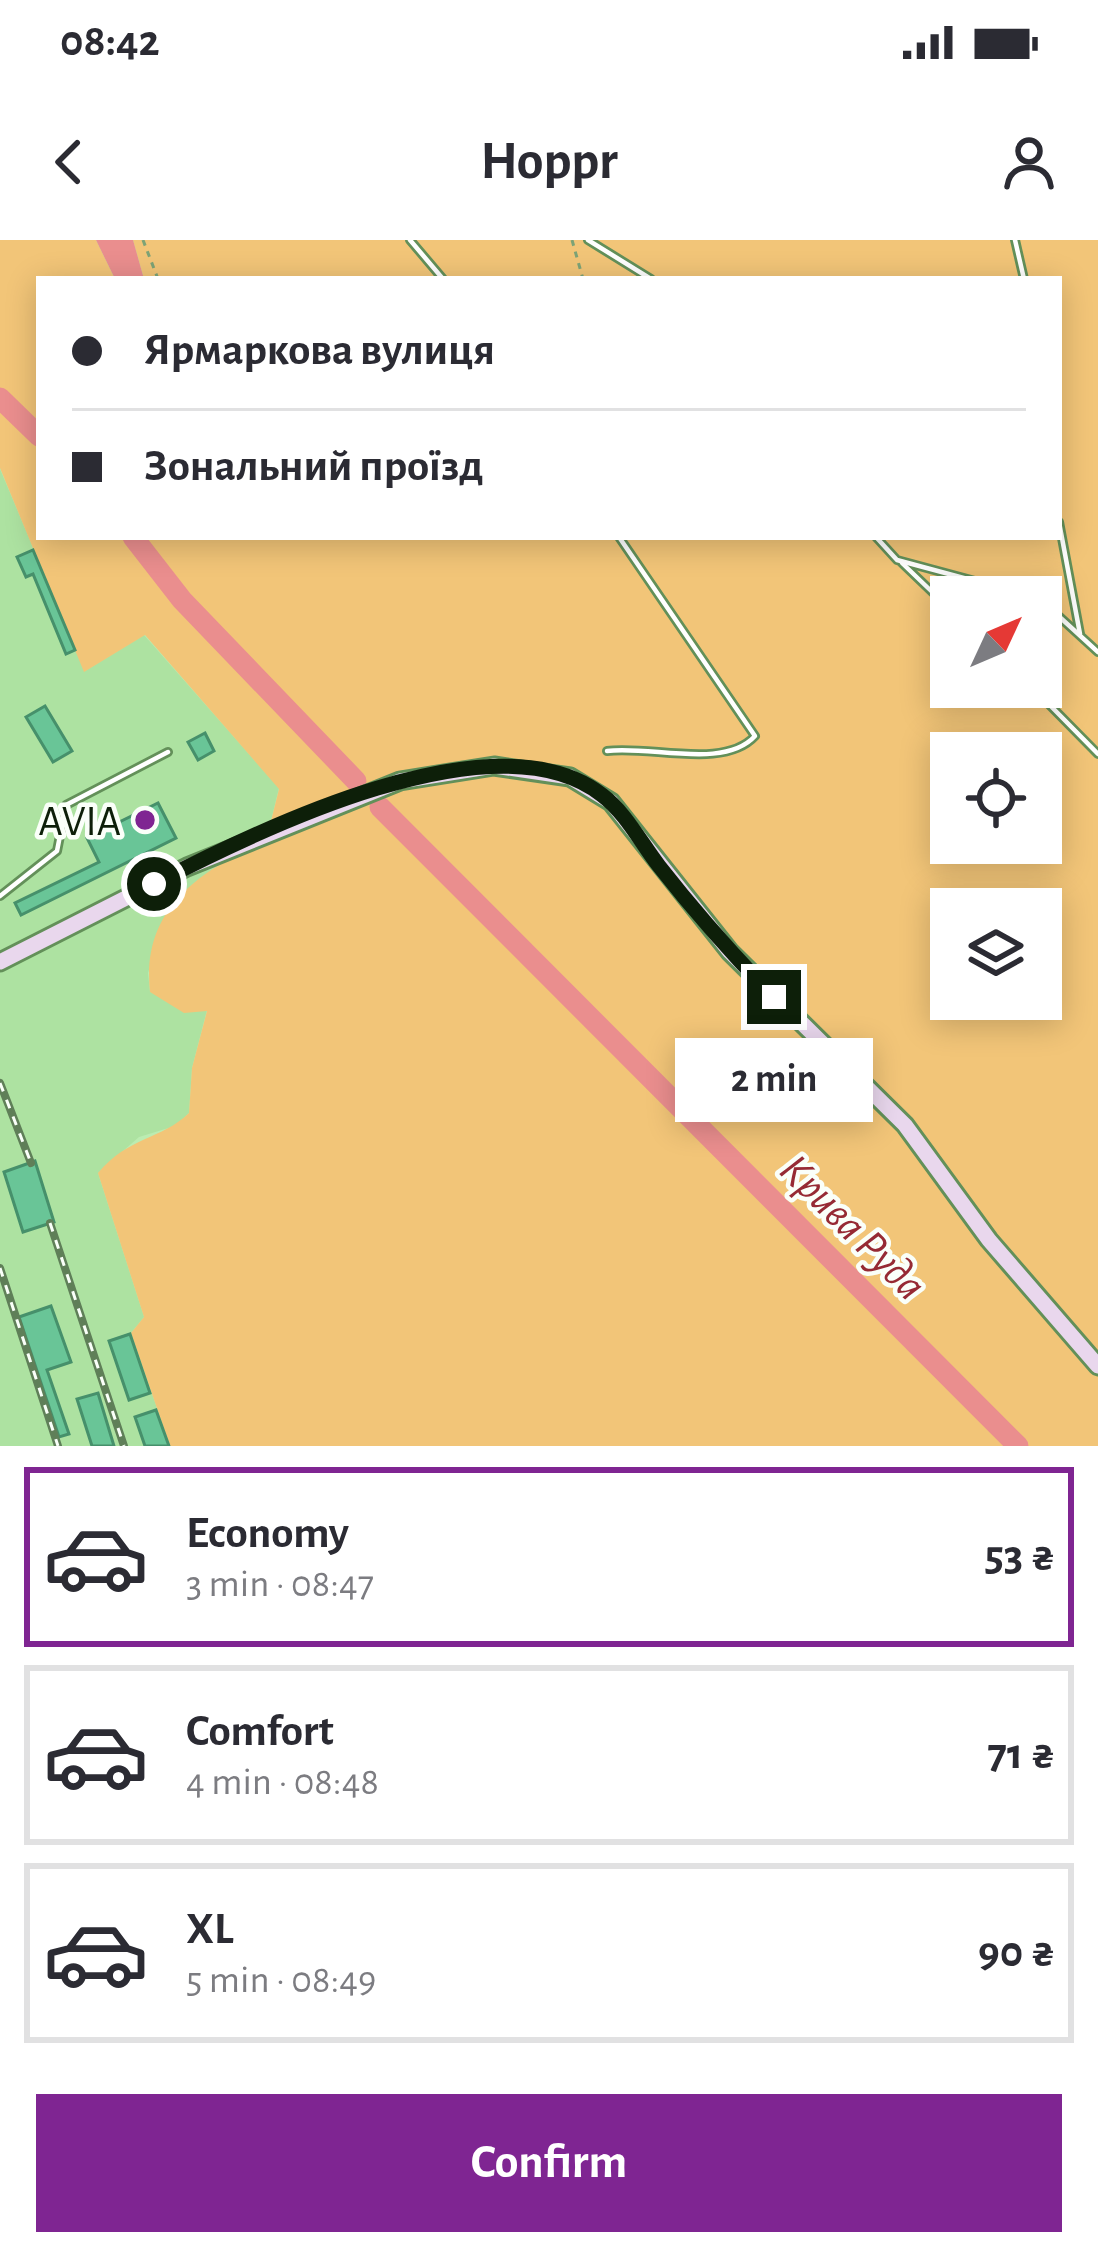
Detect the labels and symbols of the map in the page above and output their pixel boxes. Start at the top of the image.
north arrow [930,576,1062,708]
place label: AVIA [38,801,121,843]
marker: AVIA [132,807,158,833]
route start [127,857,181,911]
route end [747,970,801,1024]
callout: 2 min [675,1039,873,1123]
water label: Крива Руда [771,1146,934,1309]

